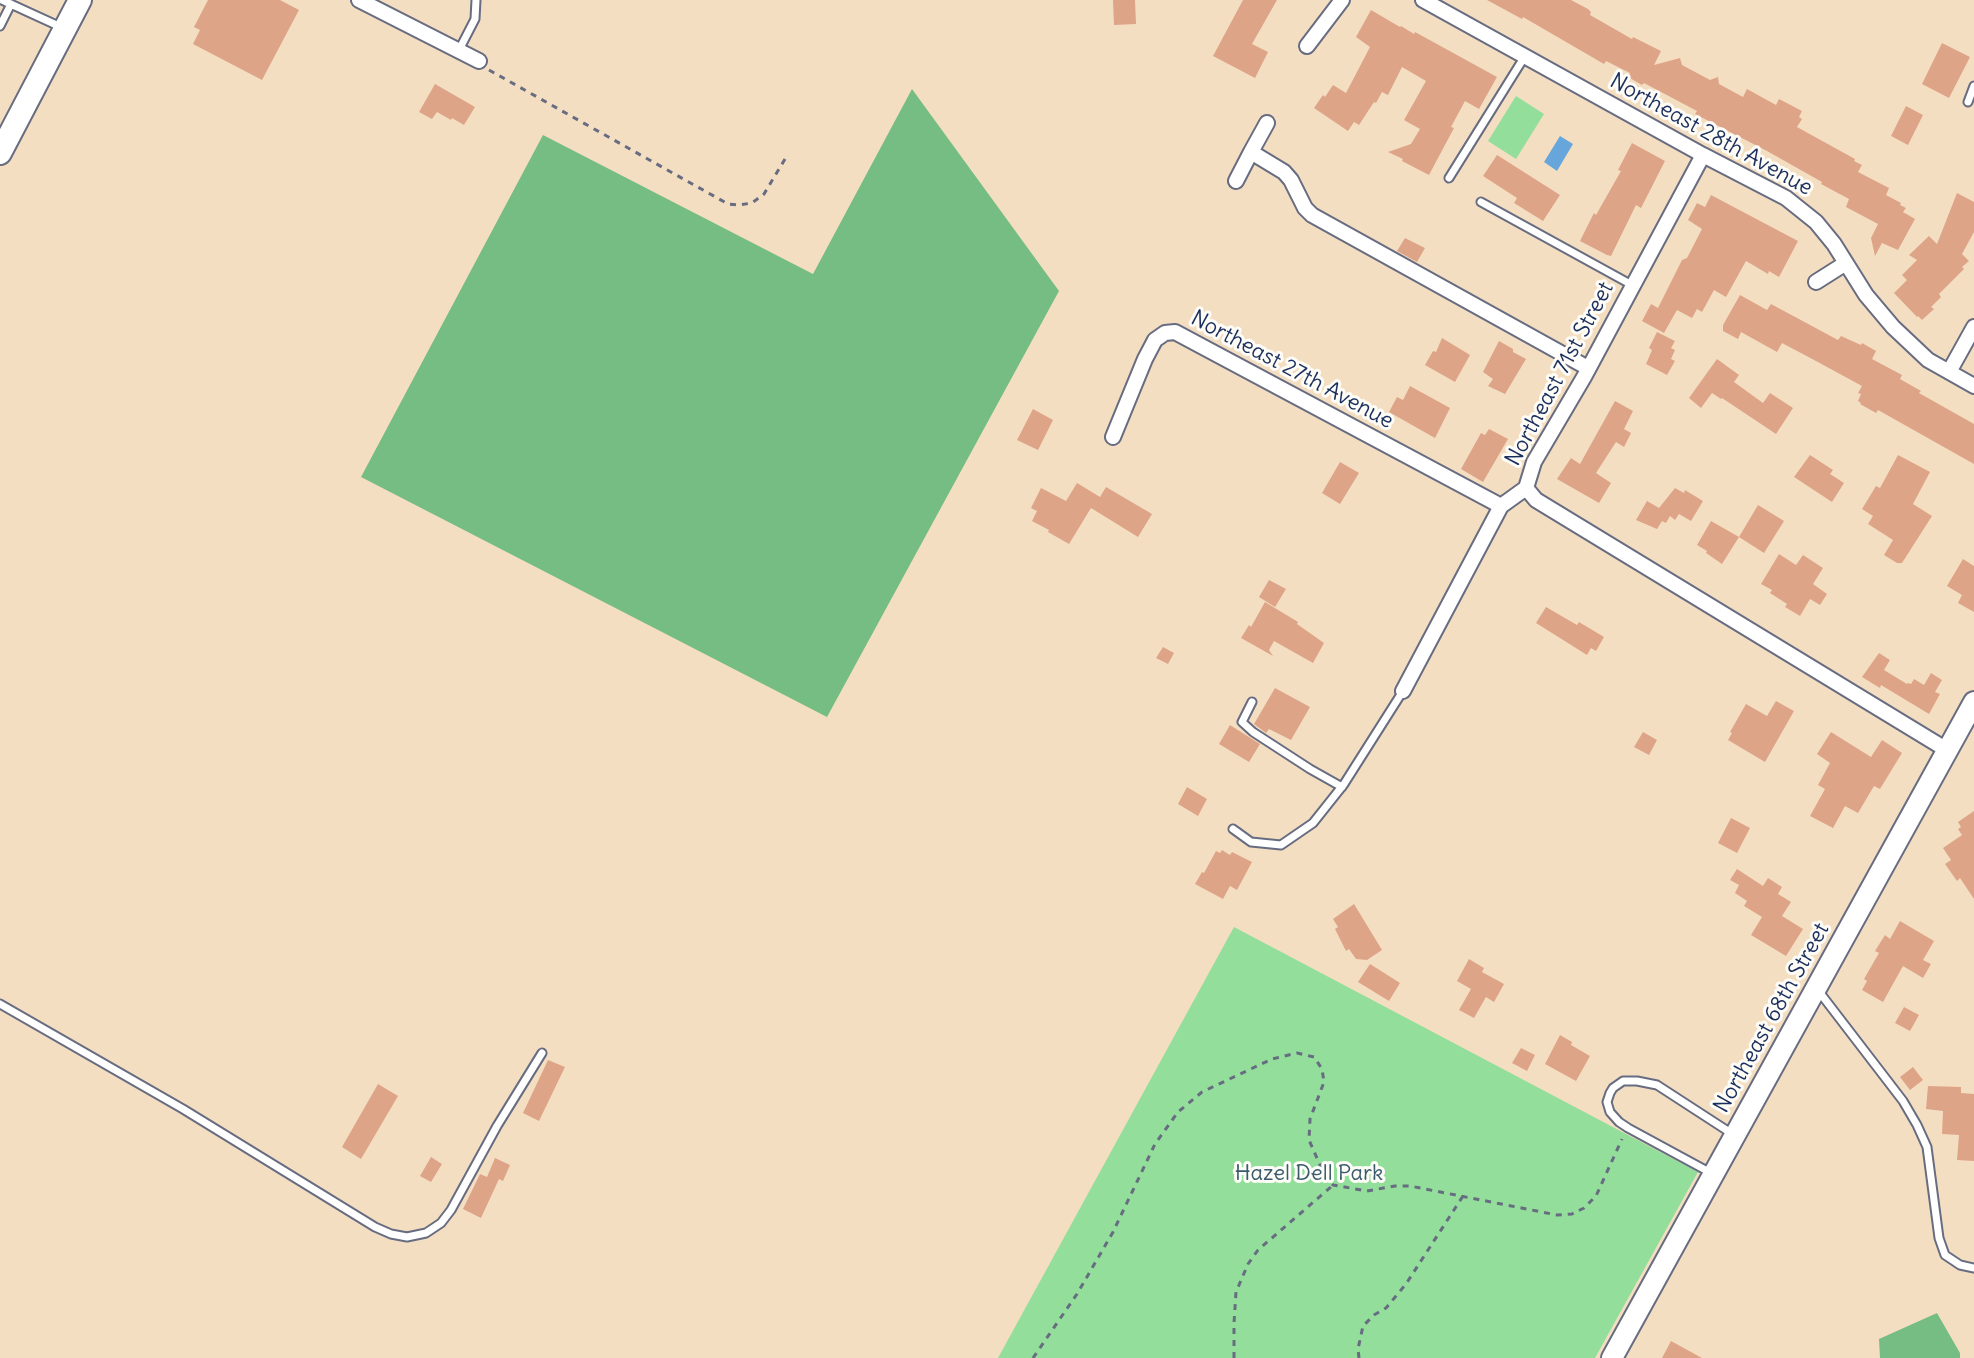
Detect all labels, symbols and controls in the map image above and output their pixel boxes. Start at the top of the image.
street label: Northeast 28th Avenue [1605,68,1817,202]
street label: Northeast 71st Street [1500,278,1620,470]
street label: Northeast 27th Avenue [1186,305,1398,435]
street label: Northeast 68th Street [1709,918,1835,1118]
park label: Hazel Dell Park [1235,1161,1383,1187]

